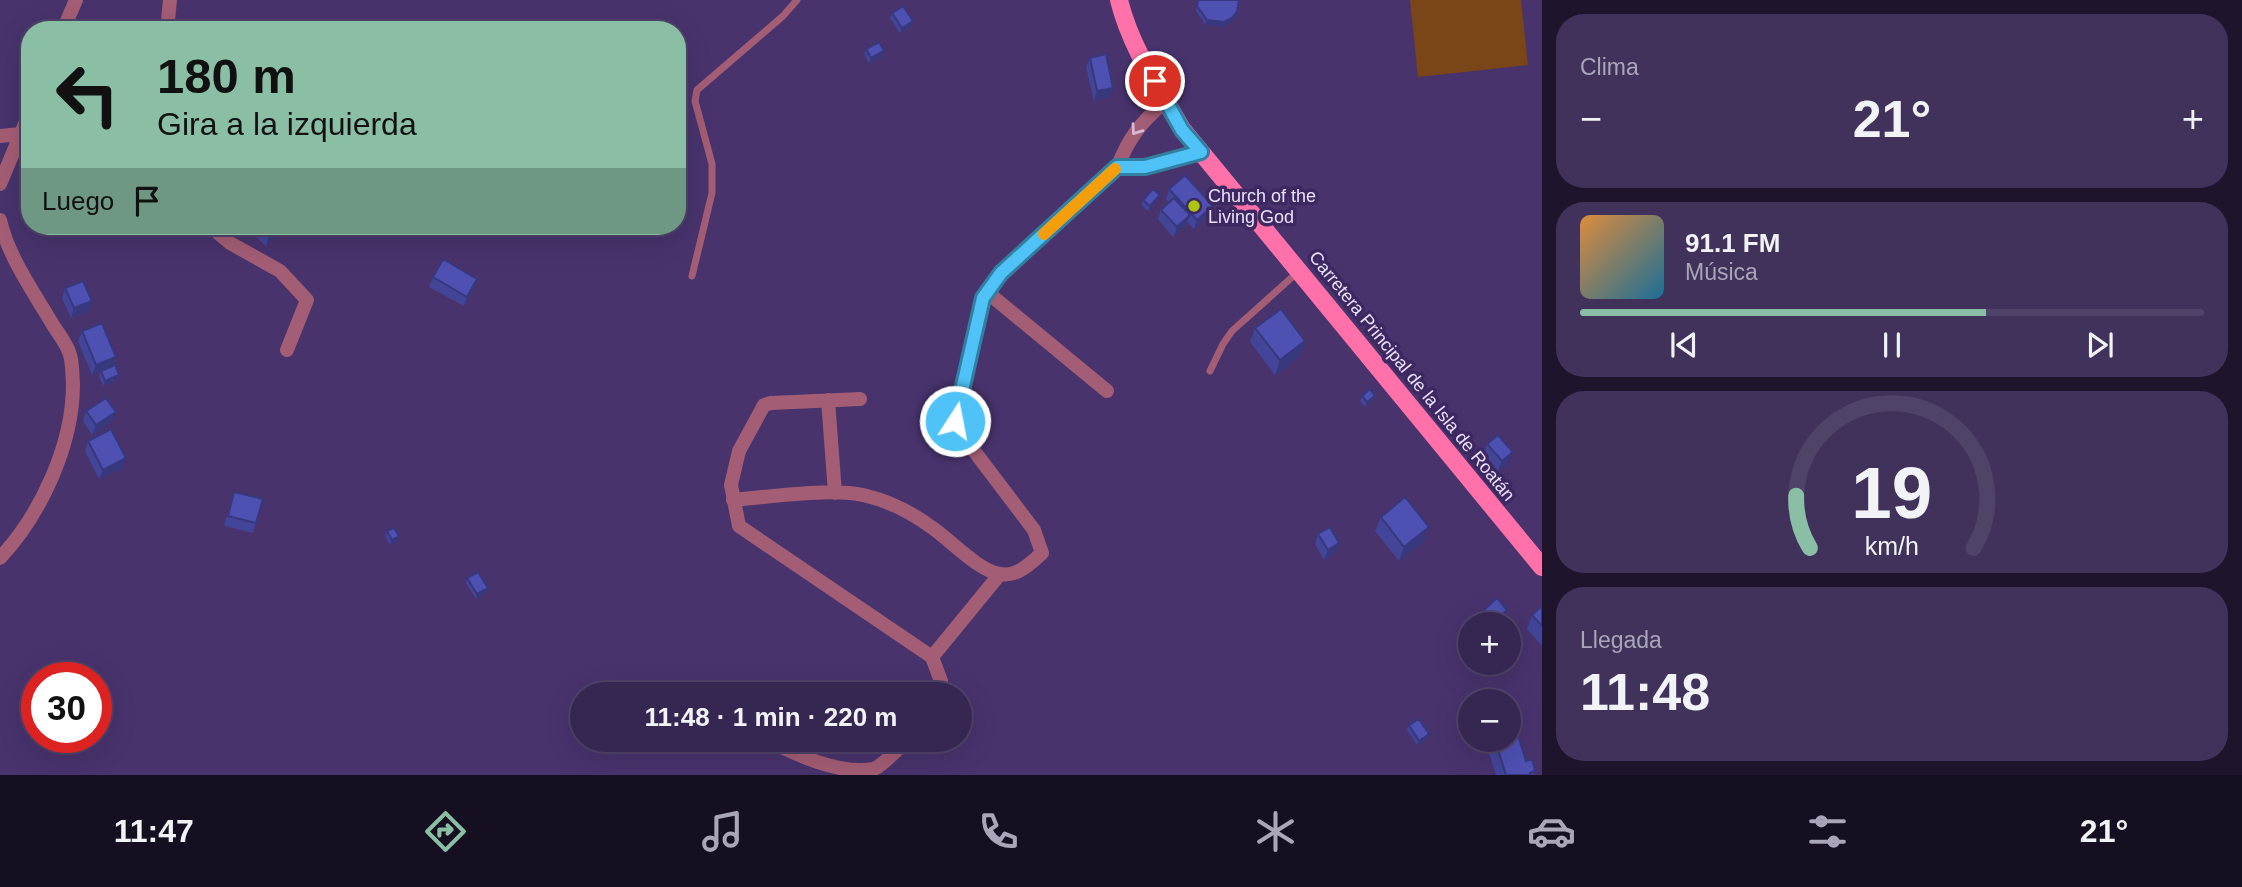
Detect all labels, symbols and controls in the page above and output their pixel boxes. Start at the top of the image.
icon: left [42,49,133,140]
text: 180 m [157,49,296,103]
pin [1125,51,1185,111]
text: Clima [1580,54,1639,80]
icon: arrive [1136,62,1174,100]
text: 21° [1853,90,1931,148]
text: − [1580,98,1602,140]
text: + [2182,98,2204,140]
text: Gira a la izquierda [157,106,417,142]
one-way arrow [1132,122,1144,135]
icon: arrive [128,182,166,220]
text: Luego [42,186,114,216]
place label: Church of the Living God [1208,186,1316,227]
marker: Church of the Living God [1186,198,1202,214]
text: 91.1 FM [1685,228,1780,258]
street label: Carretera Principal de la Isla de Roatán [1305,247,1519,505]
text: Música [1685,259,1758,285]
icon: previous [1665,326,1703,364]
icon: pause [1873,326,1911,364]
icon: next [2081,326,2119,364]
position arrow [918,384,992,458]
text: 19 [1852,452,1932,533]
text: km/h [1865,531,1919,559]
map controls [1458,612,1521,752]
button: + [1458,612,1521,675]
text: Llegada [1580,627,1662,653]
speed limit sign: 30 [21,662,112,753]
text: 11:48 [1580,663,1710,721]
button: − [1458,689,1521,752]
text: 11:48 · 1 min · 220 m [645,702,897,732]
icon: directions [421,807,470,856]
icon: music [698,807,747,856]
icon: phone [974,807,1023,856]
icon: climate [1251,807,1300,856]
icon: car [1527,807,1576,856]
icon: filters [1803,807,1852,856]
text: 11:47 [114,813,194,849]
text: 21° [2080,813,2128,849]

